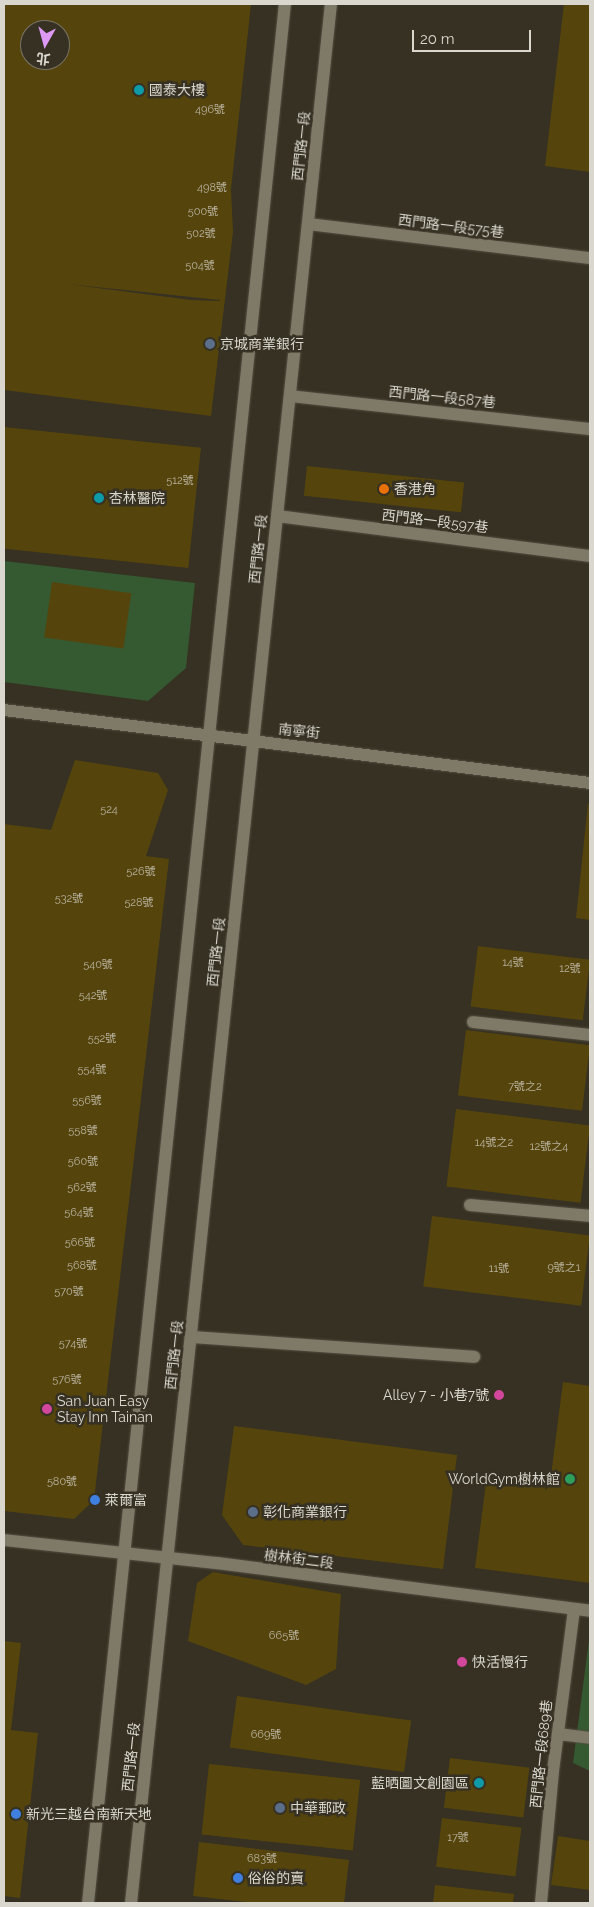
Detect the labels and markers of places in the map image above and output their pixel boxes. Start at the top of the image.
place label: 國泰大樓 [149,82,205,98]
marker: 國泰大樓 [133,84,145,96]
place label: 京城商業銀行 [220,336,304,352]
marker: 京城商業銀行 [204,338,216,350]
place label: 香港角 [394,481,436,497]
marker: 香港角 [378,483,390,495]
place label: 杏林醫院 [109,490,165,506]
marker: 杏林醫院 [93,492,105,504]
place label: Alley 7 - 小巷7號 [383,1387,489,1403]
marker: Alley 7 - 小巷7號 [493,1389,505,1401]
place label: San Juan Easy Stay Inn Tainan [57,1393,154,1425]
marker: San Juan Easy Stay Inn Tainan [41,1403,53,1415]
place label: WorldGym樹林館 [448,1471,560,1487]
marker: WorldGym樹林館 [564,1473,576,1485]
place label: 萊爾富 [105,1492,147,1508]
marker: 萊爾富 [89,1494,101,1506]
place label: 彰化商業銀行 [263,1504,347,1520]
marker: 彰化商業銀行 [247,1506,259,1518]
place label: 快活慢行 [472,1654,528,1670]
marker: 快活慢行 [456,1656,468,1668]
place label: 藍晒圖文創園區 [371,1775,469,1791]
marker: 藍晒圖文創園區 [473,1777,485,1789]
place label: 中華郵政 [290,1800,346,1816]
marker: 中華郵政 [274,1802,286,1814]
place label: 新光三越台南新天地 [26,1806,152,1822]
marker: 新光三越台南新天地 [10,1808,22,1820]
place label: 俗俗的賣 [248,1870,304,1886]
marker: 俗俗的賣 [232,1872,244,1884]

